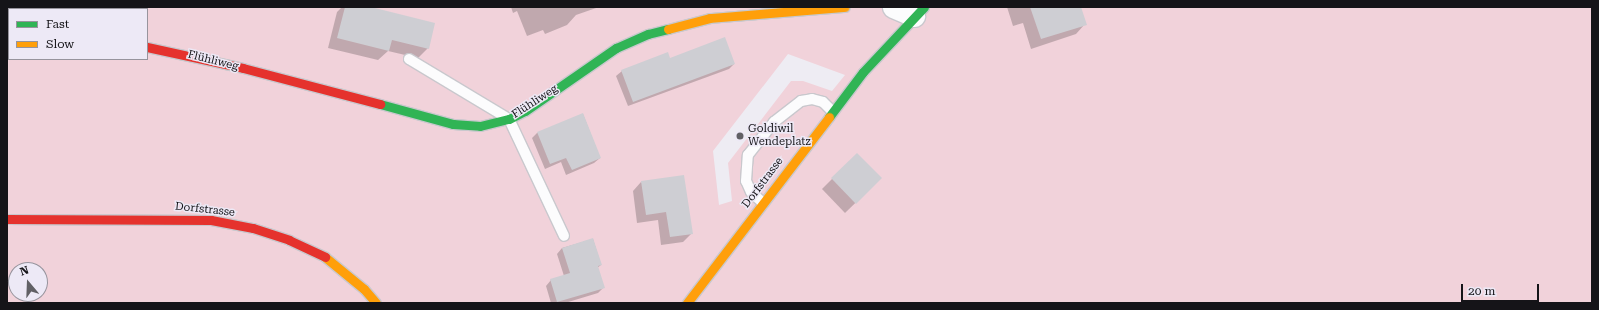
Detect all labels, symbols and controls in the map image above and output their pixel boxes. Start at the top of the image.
legend [8,8,148,60]
text: Fast [46,17,69,31]
text: Slow [46,37,74,51]
street label: Flühliweg [186,48,240,74]
street label: Flühliweg [510,82,560,122]
place label: Goldiwil Wendeplatz [748,123,811,149]
marker: Goldiwil Wendeplatz [735,131,745,141]
street label: Dorfstrasse [740,155,786,211]
street label: Dorfstrasse [174,200,236,220]
north arrow [8,262,48,302]
text: N [18,264,30,279]
scale bar [1463,276,1541,302]
text: 20 m [1468,284,1495,298]

